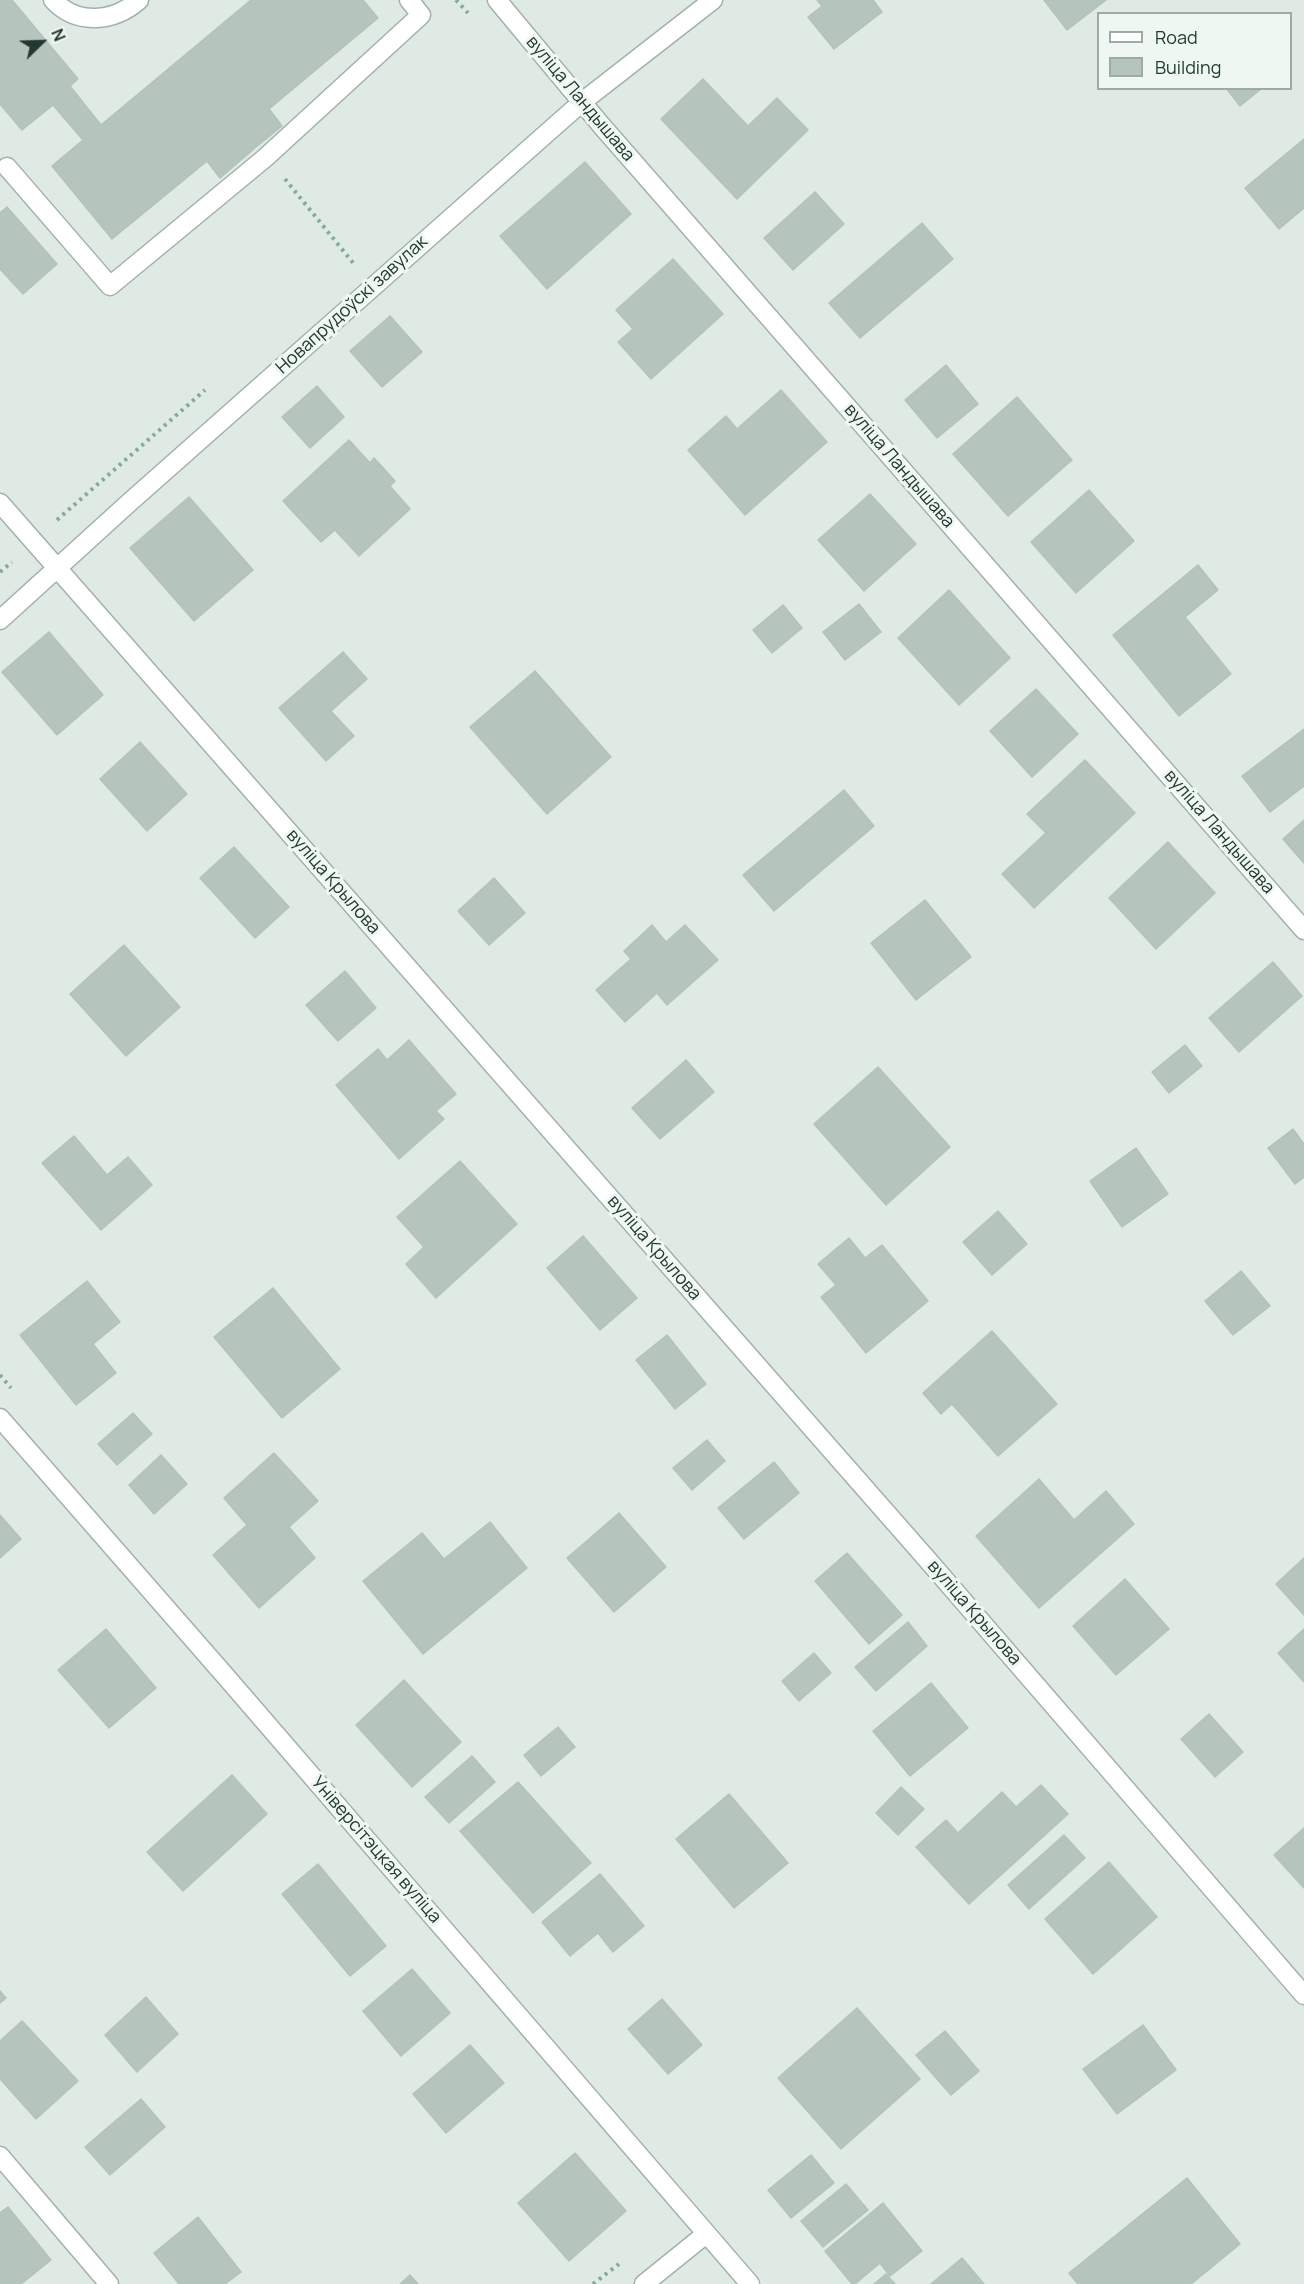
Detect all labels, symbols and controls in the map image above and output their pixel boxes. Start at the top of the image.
north arrow [12,12,72,72]
legend [1097,12,1292,90]
text: N [46,25,71,45]
text: Road [1155,25,1198,49]
street label: вуліца Ландышава [521,32,639,166]
text: Building [1155,55,1221,79]
street label: Новапрудоўскі завулак [272,231,432,379]
street label: вуліца Ландышава [839,400,959,532]
street label: вуліца Ландышава [1159,766,1279,898]
street label: вуліца Крылова [282,825,384,939]
street label: вуліца Крылова [603,1191,705,1305]
street label: вуліца Крылова [923,1556,1025,1670]
street label: Універсітэцкая вуліца [306,1772,446,1928]

